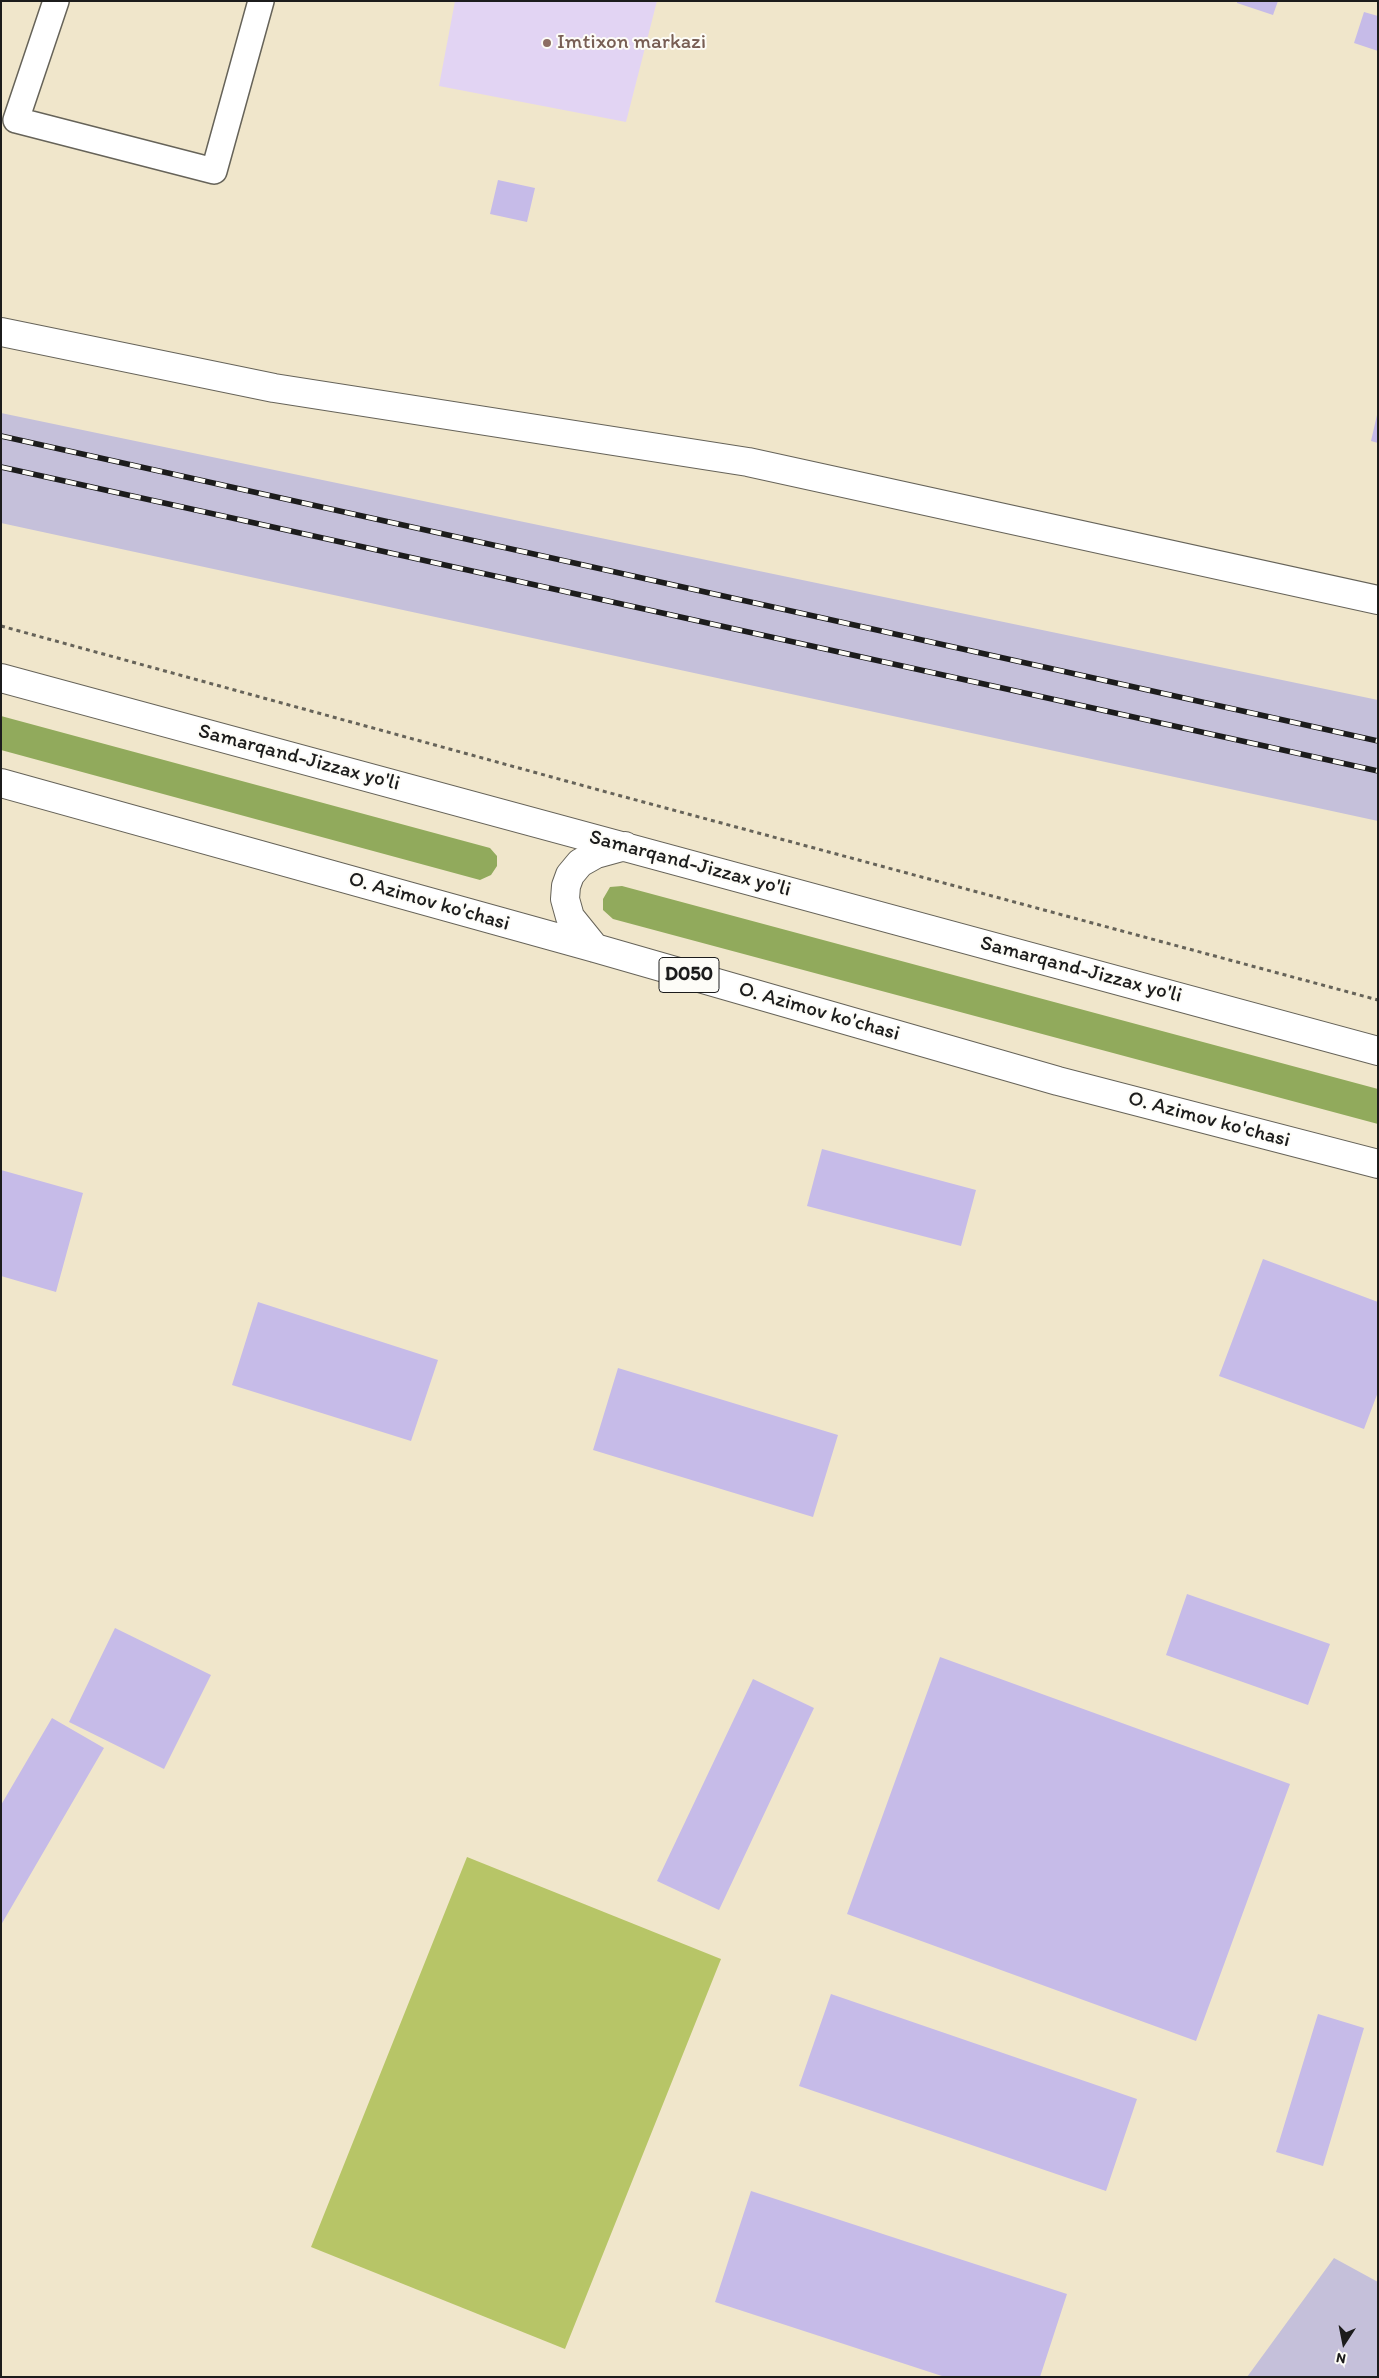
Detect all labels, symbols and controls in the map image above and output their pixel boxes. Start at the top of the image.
place label: Imtixon markazi [557,30,706,56]
marker: Imtixon markazi [541,37,553,49]
street label: Samarqand-Jizzax yo'li [195,719,403,797]
street label: Samarqand-Jizzax yo'li [586,825,794,903]
street label: O. Azimov ko'chasi [345,867,513,937]
street label: Samarqand-Jizzax yo'li [977,931,1185,1009]
road number: D050 [659,958,719,992]
street label: O. Azimov ko'chasi [735,977,903,1047]
street label: O. Azimov ko'chasi [1125,1086,1293,1154]
north arrow [1319,2318,1369,2368]
text: N [1335,2349,1347,2367]

